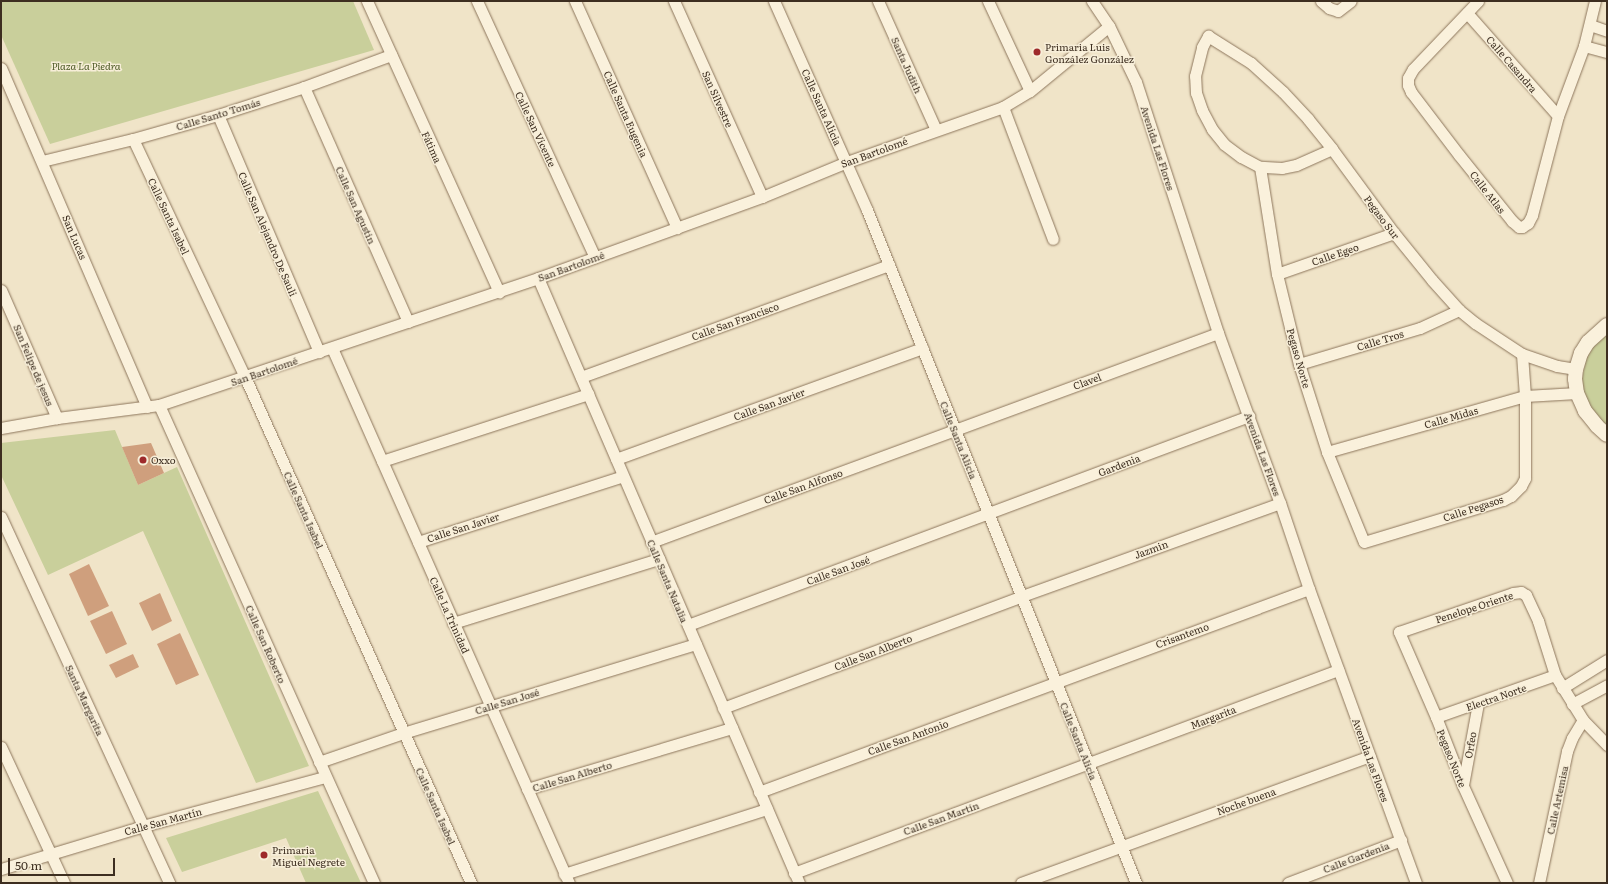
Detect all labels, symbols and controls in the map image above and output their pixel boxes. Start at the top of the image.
street label: Calle Casandra [1484,33,1540,95]
street label: Santa Judith [889,35,925,95]
place label: Primaria Luis González González [1045,40,1134,64]
marker: Primaria Luis González González [1032,47,1042,57]
park label: Plaza La Piedra [51,60,121,72]
street label: Calle Santa Alicia [800,67,844,147]
street label: Calle Santa Eugenia [602,69,650,159]
street label: San Silvestre [700,69,736,129]
street label: Calle San Vicente [513,89,559,169]
street label: Calle Santo Tomás [174,95,262,133]
street label: Avenida Las Flores [1139,104,1177,192]
street label: Fátima [420,129,444,165]
street label: San Bartolomé [839,134,909,170]
street label: Calle San Agustín [334,164,378,246]
street label: Calle Atlas [1468,169,1508,215]
street label: Calle San Alejandro De Sauli [236,170,300,298]
street label: Calle Santa Isabel [146,176,192,256]
street label: Pegaso Sur [1362,193,1402,241]
street label: San Lucas [60,213,90,261]
street label: Calle Egeo [1310,240,1360,268]
street label: San Bartolomé [536,248,606,284]
street label: Calle San Francisco [690,300,780,342]
street label: San Felipe de jesus [11,322,57,408]
street label: Pegaso Norte [1285,327,1313,389]
street label: Calle Tros [1355,327,1405,353]
street label: San Bartolomé [229,354,299,388]
street label: Clavel [1071,370,1103,392]
street label: Calle San Javier [732,386,806,422]
street label: Calle Santa Alicia [938,399,980,481]
street label: Calle Midas [1423,404,1479,430]
street label: Avenida Las Flores [1242,411,1284,497]
street label: Gardenia [1096,452,1142,478]
place label: Oxxo [151,454,176,466]
marker: Oxxo [138,455,148,465]
street label: Calle San Alfonso [762,466,844,506]
street label: Calle Santa Isabel [282,470,326,550]
street label: Calle Pegasos [1441,493,1505,523]
street label: Calle San Javier [425,510,501,544]
street label: Jazmin [1132,537,1170,561]
street label: Calle Santa Natalia [645,538,691,624]
street label: Calle San José [805,553,871,587]
street label: Calle La Trinidad [428,575,472,655]
street label: Penelope Oriente [1433,589,1515,625]
street label: Calle San Roberto [243,603,289,685]
street label: Crisantemo [1154,620,1210,650]
street label: Calle San Alberto [832,632,914,672]
street label: Santa Margarita [63,663,107,737]
street label: Electra Norte [1464,681,1528,713]
street label: Calle San José [473,686,541,716]
street label: Calle Santa Alicia [1058,700,1100,782]
street label: Margarita [1189,703,1237,731]
street label: Calle San Antonio [866,717,950,757]
street label: Avenida Las Flores [1350,717,1392,803]
street label: Pegaso Norte [1435,727,1469,789]
street label: Orfeo [1462,731,1478,759]
street label: Calle San Alberto [531,758,613,794]
street label: Calle Artemisa [1544,765,1570,835]
street label: Calle Santa Isabel [414,766,458,846]
street label: Noche buena [1215,785,1277,817]
street label: Calle San Martín [902,799,980,837]
street label: Calle San Martín [123,805,203,837]
street label: Calle Gardenia [1321,839,1391,875]
place label: Primaria Miguel Negrete [272,843,345,866]
scale bar [10,850,117,876]
marker: Primaria Miguel Negrete [259,850,269,860]
text: 50 m [15,856,42,874]

